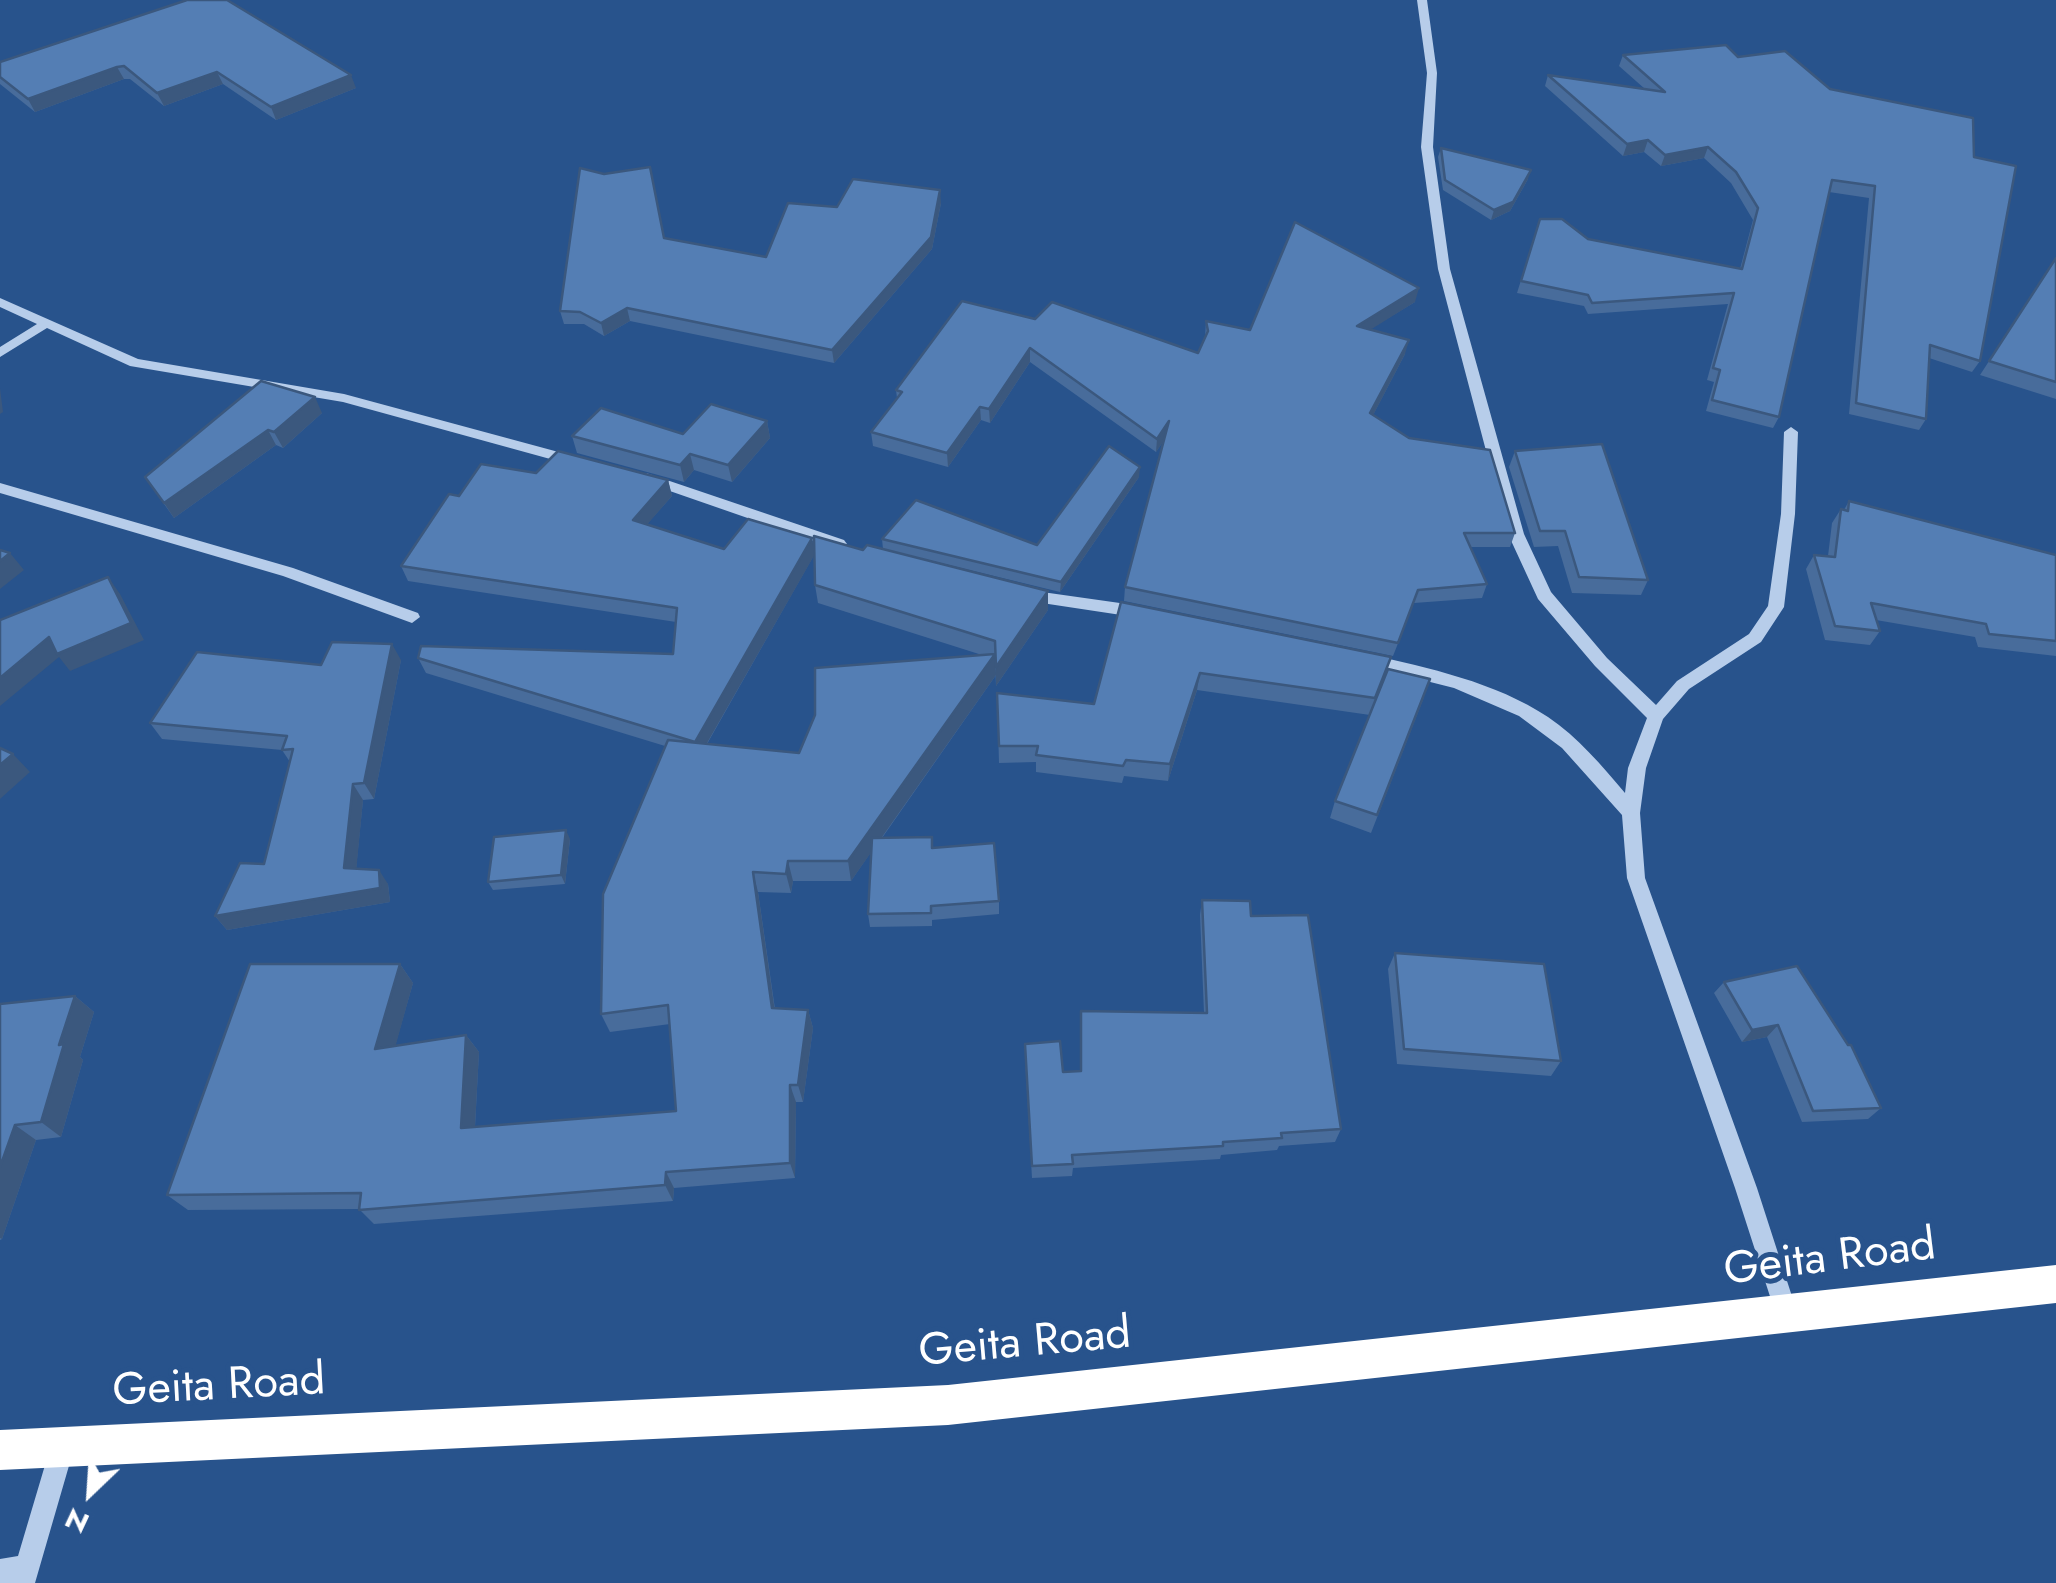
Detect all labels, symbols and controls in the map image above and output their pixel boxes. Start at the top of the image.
street label: Geita Road [1721,1220,1939,1300]
street label: Geita Road [917,1309,1133,1381]
street label: Geita Road [111,1355,327,1421]
north arrow [40,1443,140,1543]
text: N [58,1497,96,1544]

